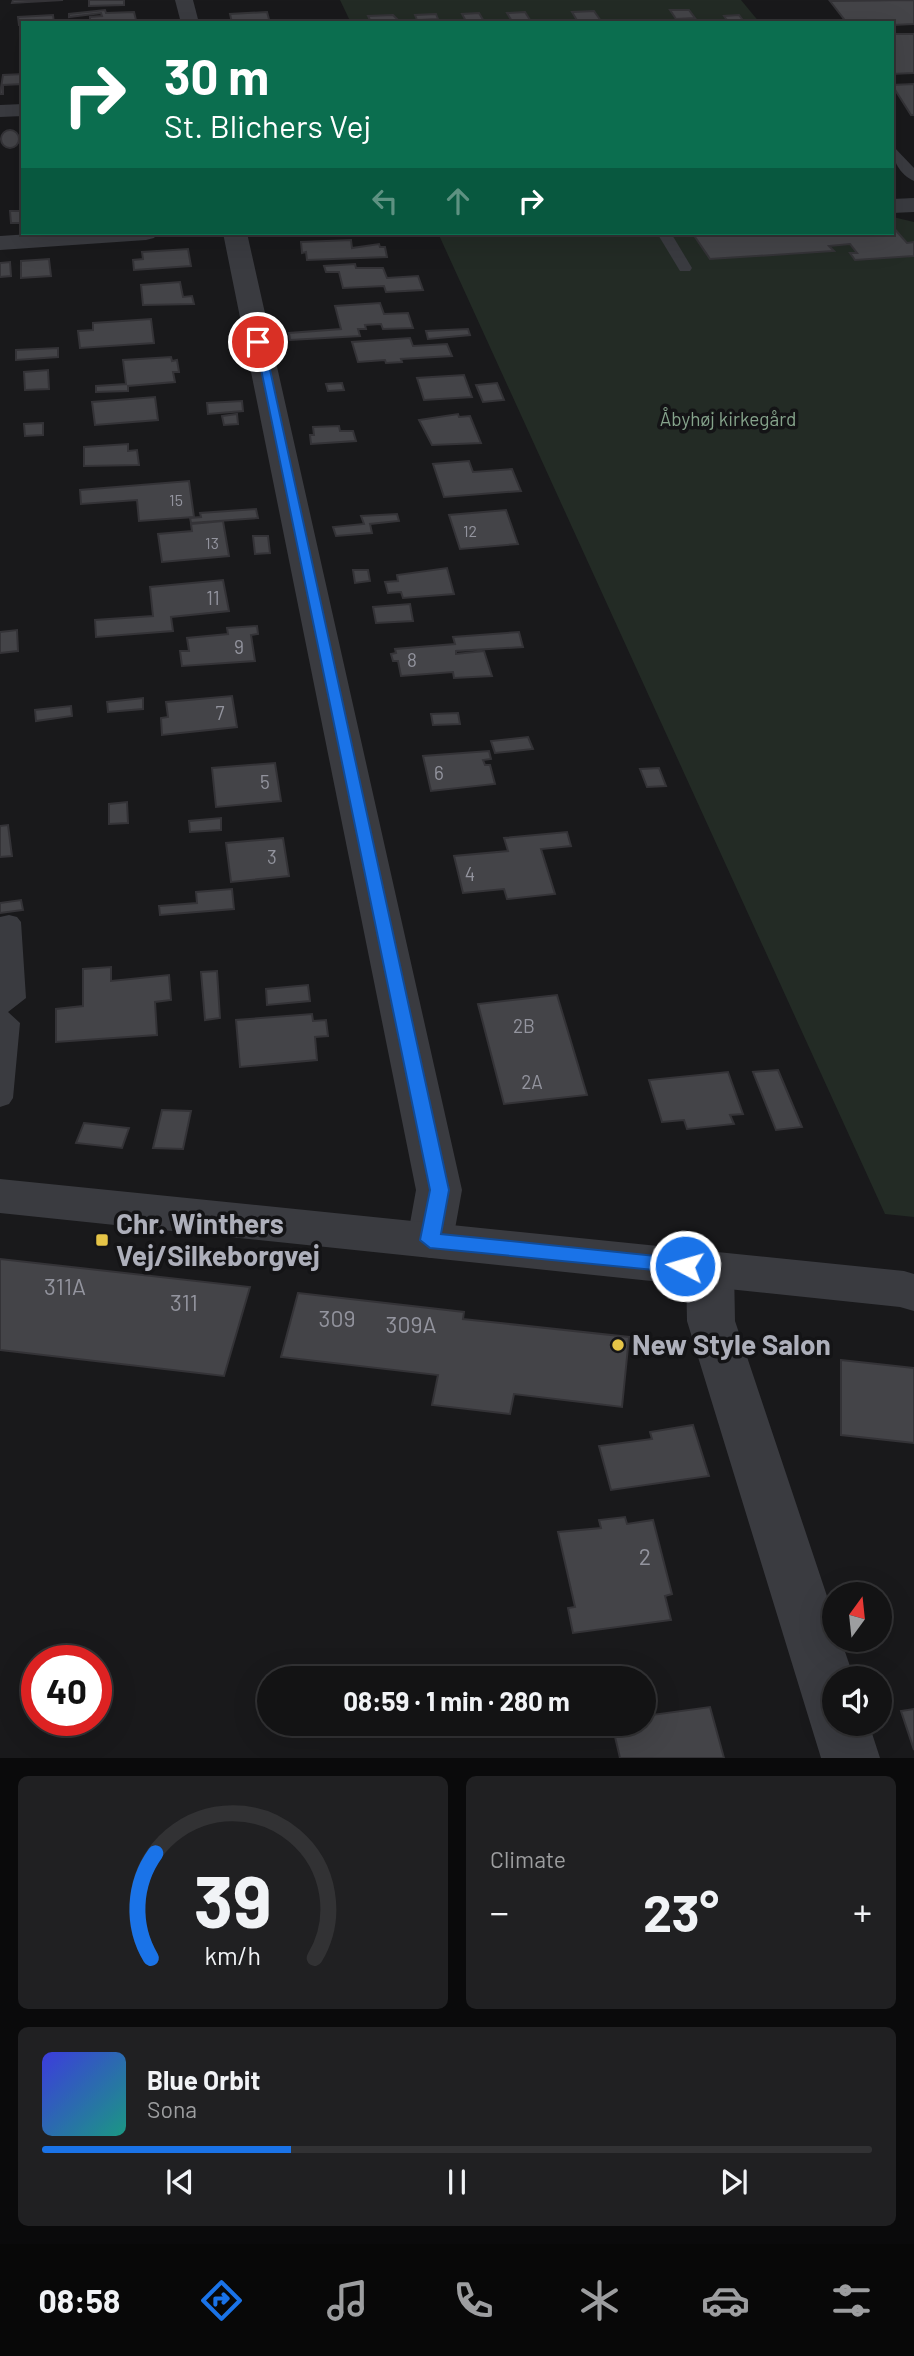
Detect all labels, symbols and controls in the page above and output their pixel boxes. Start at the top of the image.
text: 30 m [164,46,269,105]
icon: right [49,49,140,140]
text: St. Blichers Vej [164,106,371,144]
icon: left [366,182,404,220]
icon: ahead [439,182,477,220]
icon: right [512,182,550,220]
pin [228,312,288,372]
icon: arrive [239,323,277,361]
park label: Åbyhøj kirkegård [660,407,796,430]
house number: 15 [169,490,183,509]
house number: 12 [463,521,477,540]
house number: 13 [205,533,219,552]
house number: 11 [206,586,220,609]
house number: 9 [234,635,244,658]
house number: 8 [407,648,417,671]
house number: 7 [216,701,225,724]
house number: 6 [434,761,444,784]
house number: 5 [260,770,270,793]
house number: 3 [267,845,277,868]
house number: 4 [465,862,475,885]
house number: 2B [513,1014,535,1037]
house number: 2A [521,1070,543,1093]
place label: Chr. Winthers Vej/Silkeborgvej [116,1206,320,1272]
position arrow [648,1229,722,1303]
marker: Chr. Winthers Vej/Silkeborgvej [94,1232,110,1248]
house number: 311A [44,1272,86,1300]
house number: 311 [170,1288,198,1316]
house number: 309 [319,1304,355,1332]
house number: 309A [386,1310,436,1338]
place label: New Style Salon [632,1327,831,1361]
marker: New Style Salon [610,1337,626,1353]
house number: 2 [639,1542,651,1570]
north arrow [822,1582,892,1652]
map controls [822,1582,892,1736]
speed limit sign: 40 [21,1645,112,1736]
button: sound [822,1666,892,1736]
text: 08:59 · 1 min · 280 m [343,1685,570,1716]
text: Climate [490,1845,566,1873]
text: 39 [194,1856,272,1944]
text: 23° [643,1880,719,1942]
text: − [490,1888,509,1934]
text: + [853,1888,872,1934]
text: km/h [205,1940,261,1970]
text: Blue Orbit [147,2064,260,2095]
text: Sona [147,2095,197,2123]
icon: previous [161,2163,199,2201]
icon: pause [438,2163,476,2201]
icon: next [715,2163,753,2201]
icon: directions [197,2276,246,2325]
icon: music [323,2276,372,2325]
icon: phone [449,2276,498,2325]
icon: climate [575,2276,624,2325]
icon: car [701,2276,750,2325]
icon: filters [827,2276,876,2325]
text: 08:58 [38,2281,120,2319]

